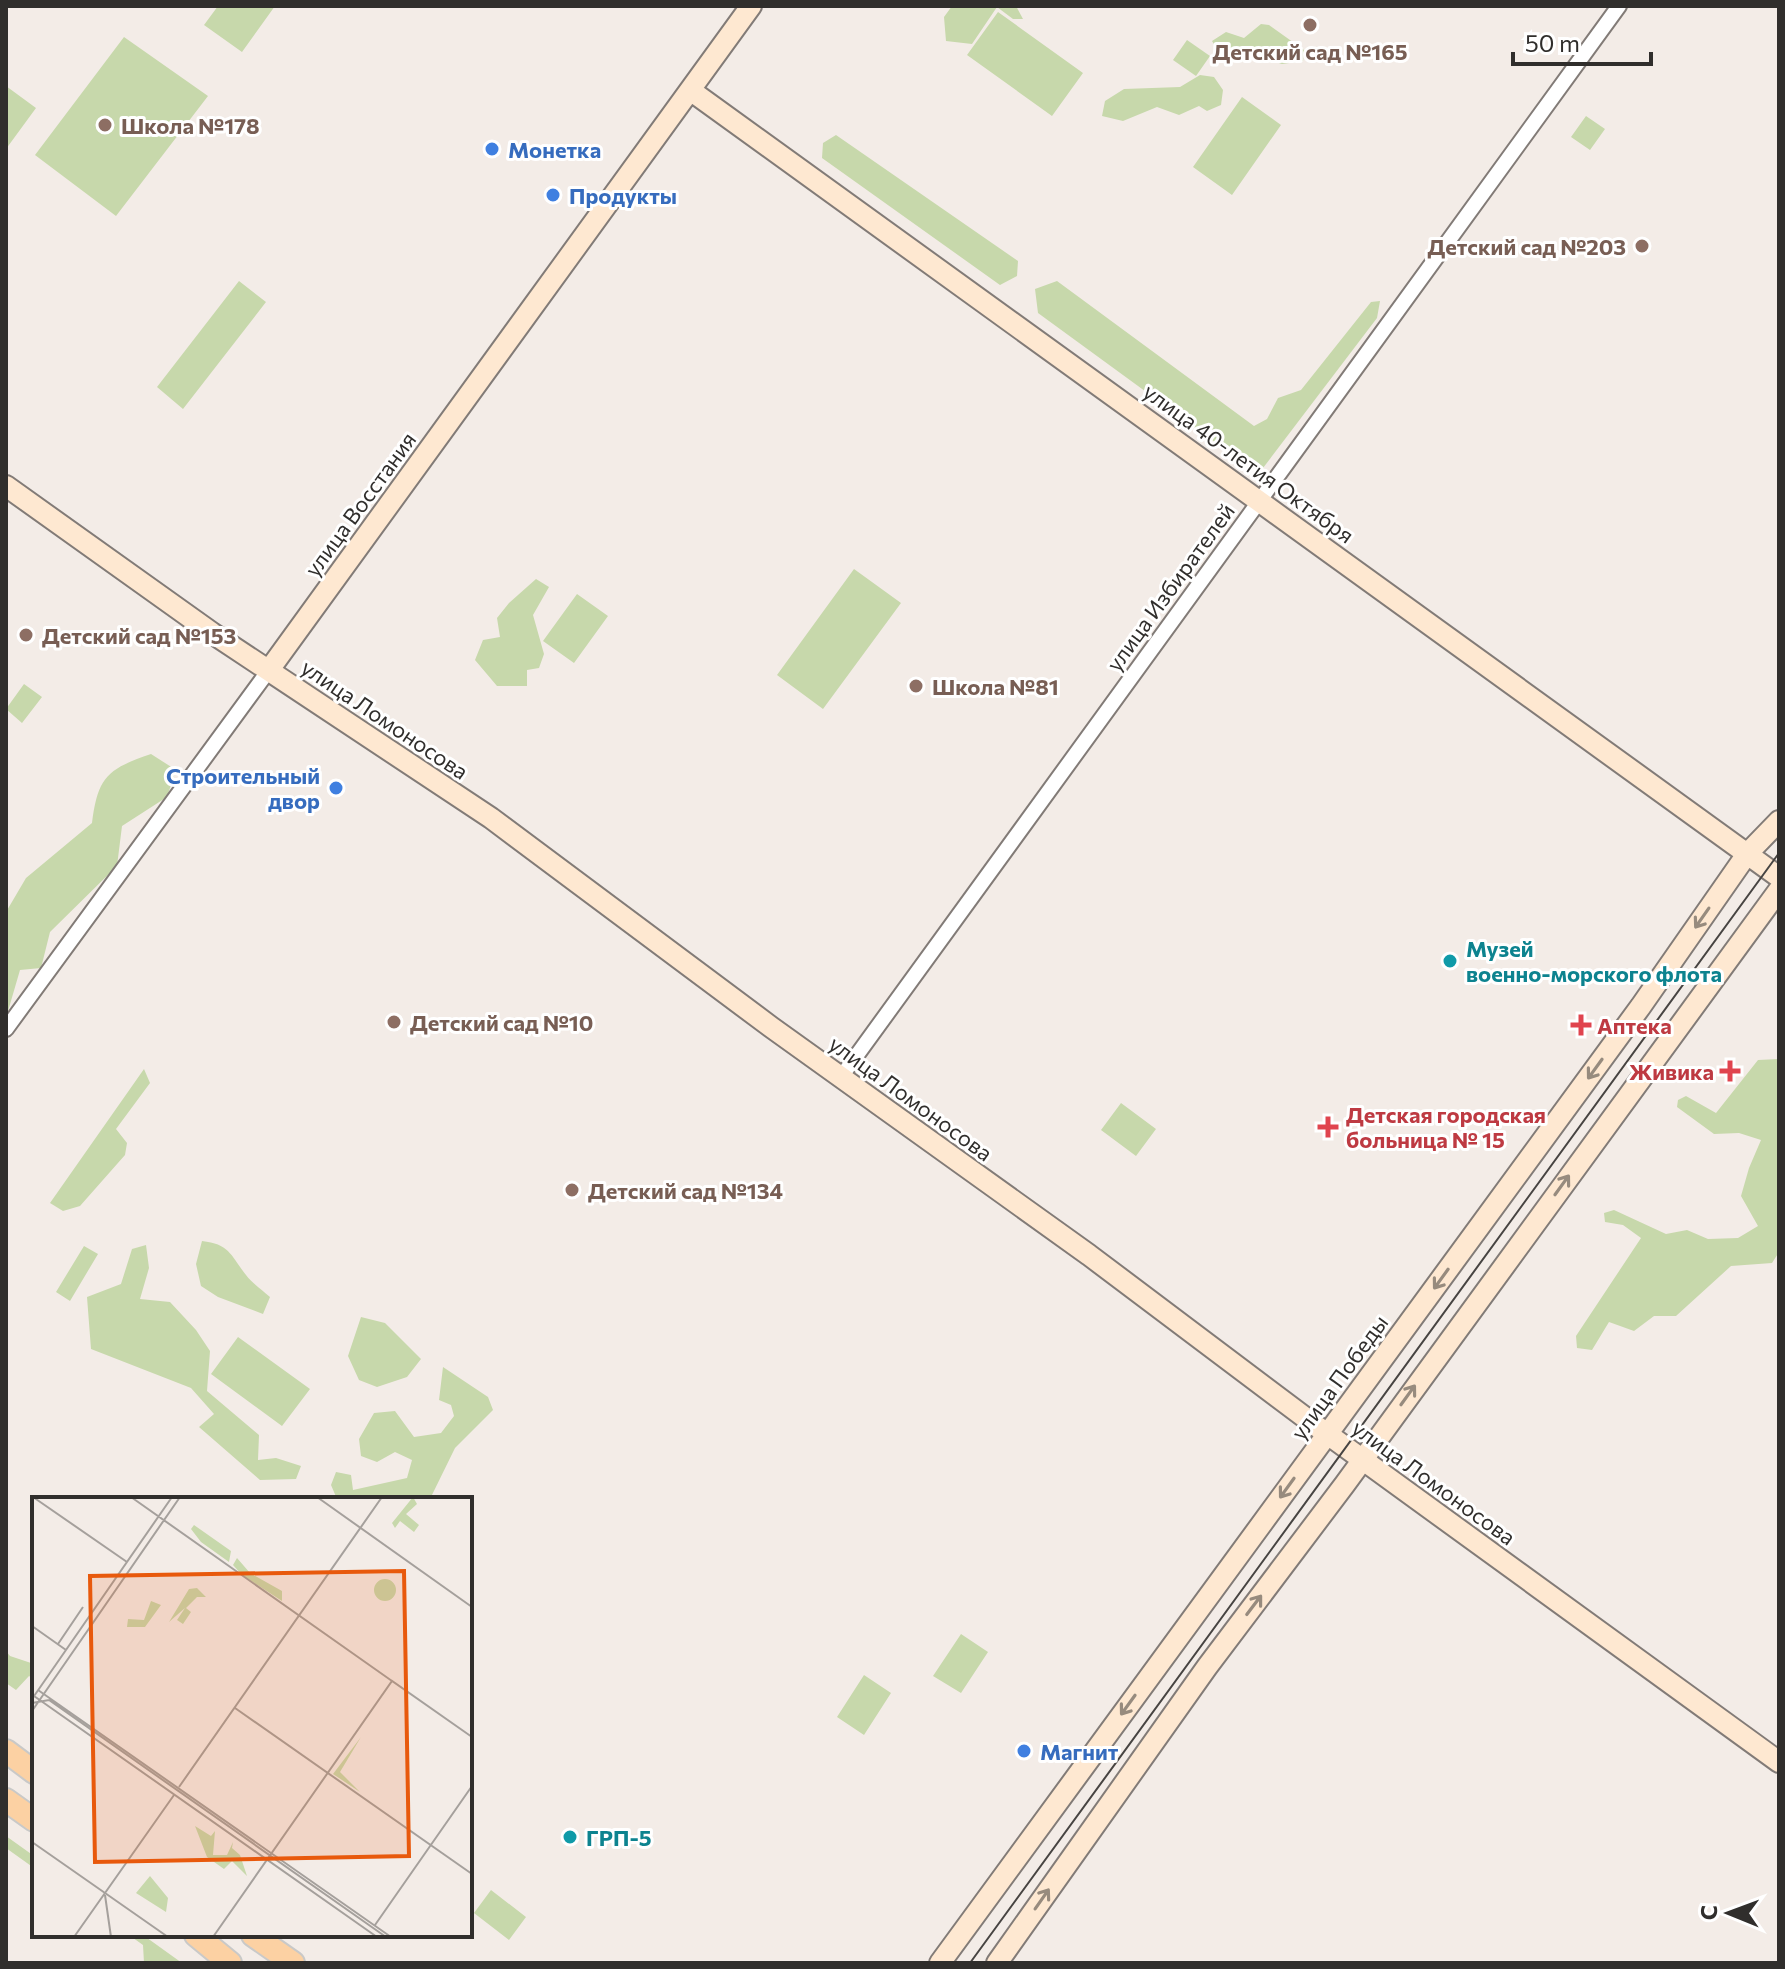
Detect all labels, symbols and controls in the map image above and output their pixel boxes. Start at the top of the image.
marker: Детский сад №165 [1301,16,1319,34]
scale bar [1513,16,1651,66]
text: 50 m [1525,28,1580,57]
place label: Детский сад №165 [1212,38,1408,65]
place label: Школа №178 [121,112,260,139]
marker: Школа №178 [96,116,114,134]
place label: Монетка [508,136,601,163]
marker: Монетка [483,140,501,158]
place label: Продукты [569,182,677,209]
marker: Продукты [544,186,562,204]
place label: Детский сад №203 [1428,233,1626,260]
marker: Детский сад №203 [1633,237,1651,255]
street label: улица 40-летия Октября [1138,378,1360,548]
street label: улица Восстания [299,427,421,581]
street label: улица Избирателей [1100,498,1240,676]
place label: Детский сад №153 [42,622,236,649]
marker: Детский сад №153 [17,626,35,644]
street label: улица Ломоносова [296,653,474,785]
place label: Школа №81 [932,673,1059,700]
marker: Школа №81 [907,677,925,695]
place label: Строительный двор [166,762,320,814]
marker: Строительный двор [327,779,345,797]
one-way arrow [1694,907,1710,929]
place label: Музей военно-морского флота [1466,935,1722,987]
marker: Музей военно-морского флота [1441,952,1459,970]
place label: Детский сад №10 [410,1009,593,1036]
place label: Аптека [1597,1012,1672,1039]
marker: Детский сад №10 [385,1013,403,1031]
marker: Аптека [1572,1016,1590,1034]
street label: улица Ломоносова [824,1030,998,1166]
one-way arrow [1587,1058,1604,1079]
place label: Живика [1629,1058,1714,1085]
marker: Живика [1721,1062,1739,1080]
place label: Детская городская больница № 15 [1346,1101,1546,1153]
marker: Детская городская больница № 15 [1317,1116,1339,1138]
one-way arrow [1553,1175,1570,1197]
place label: Детский сад №134 [588,1177,783,1204]
marker: Детский сад №134 [563,1181,581,1199]
one-way arrow [1433,1267,1449,1289]
street label: улица Победы [1285,1309,1393,1445]
one-way arrow [1400,1385,1416,1407]
street label: улица Ломоносова [1347,1414,1521,1550]
one-way arrow [1279,1477,1296,1499]
inset map [32,1497,472,1937]
one-way arrow [1246,1595,1263,1616]
one-way arrow [1120,1694,1137,1715]
place label: Магнит [1040,1738,1119,1765]
marker: Магнит [1015,1742,1033,1760]
place label: ГРП-5 [586,1824,652,1851]
marker: ГРП-5 [561,1828,579,1846]
north arrow [1689,1873,1769,1953]
one-way arrow [1034,1889,1050,1911]
text: С [1695,1905,1722,1920]

